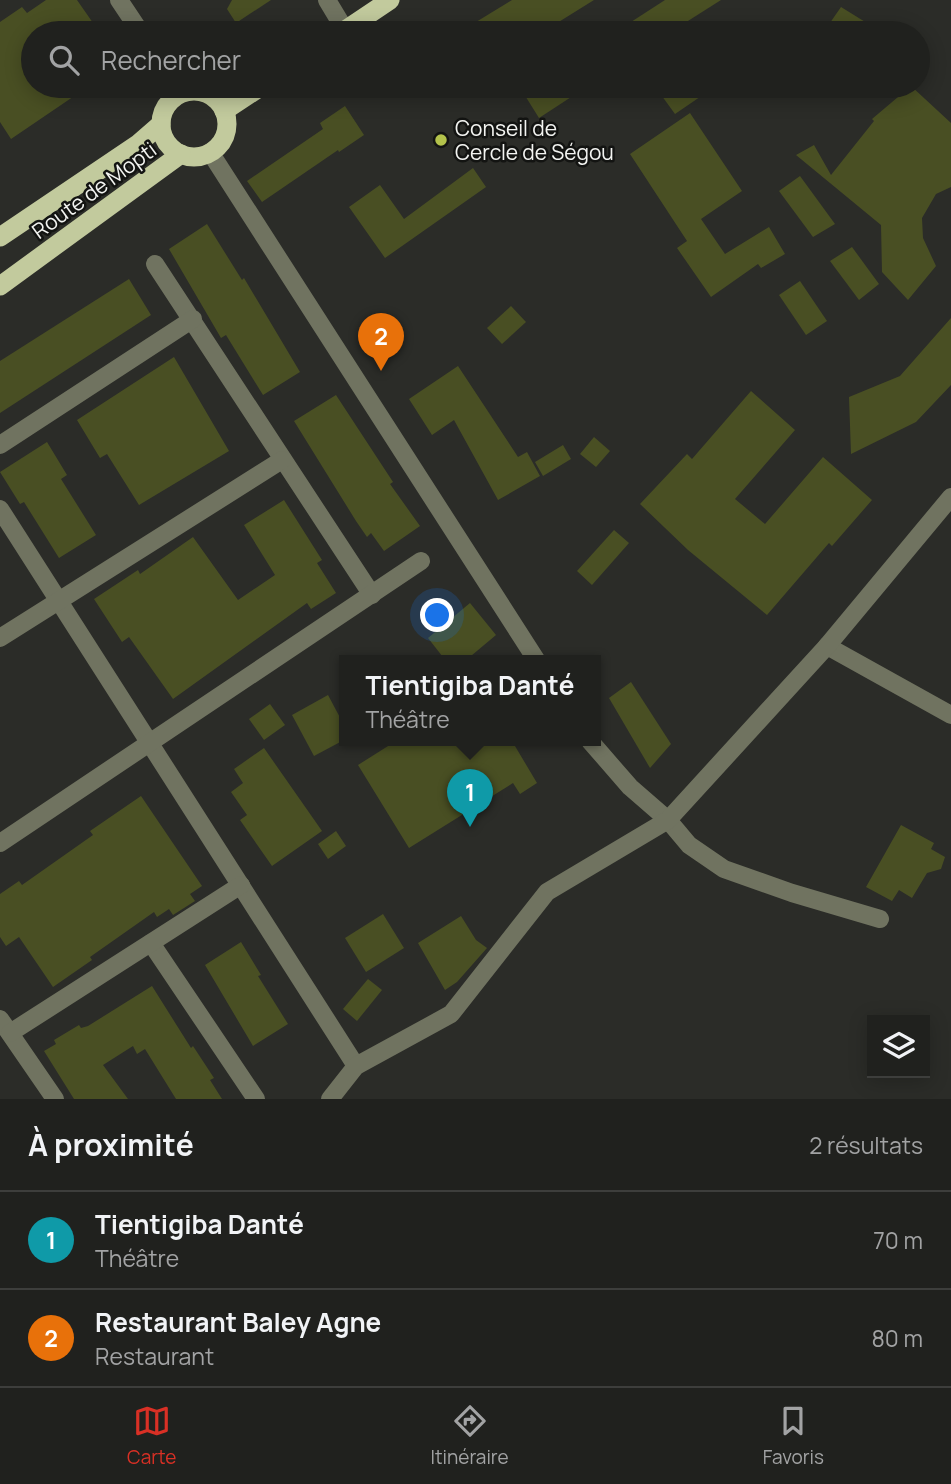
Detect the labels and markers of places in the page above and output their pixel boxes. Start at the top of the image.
place label: Conseil de Cercle de Ségou [455,114,614,166]
marker: Conseil de Cercle de Ségou [433,132,449,148]
pin: 2 [358,313,404,371]
pin: 1 [447,769,493,827]

